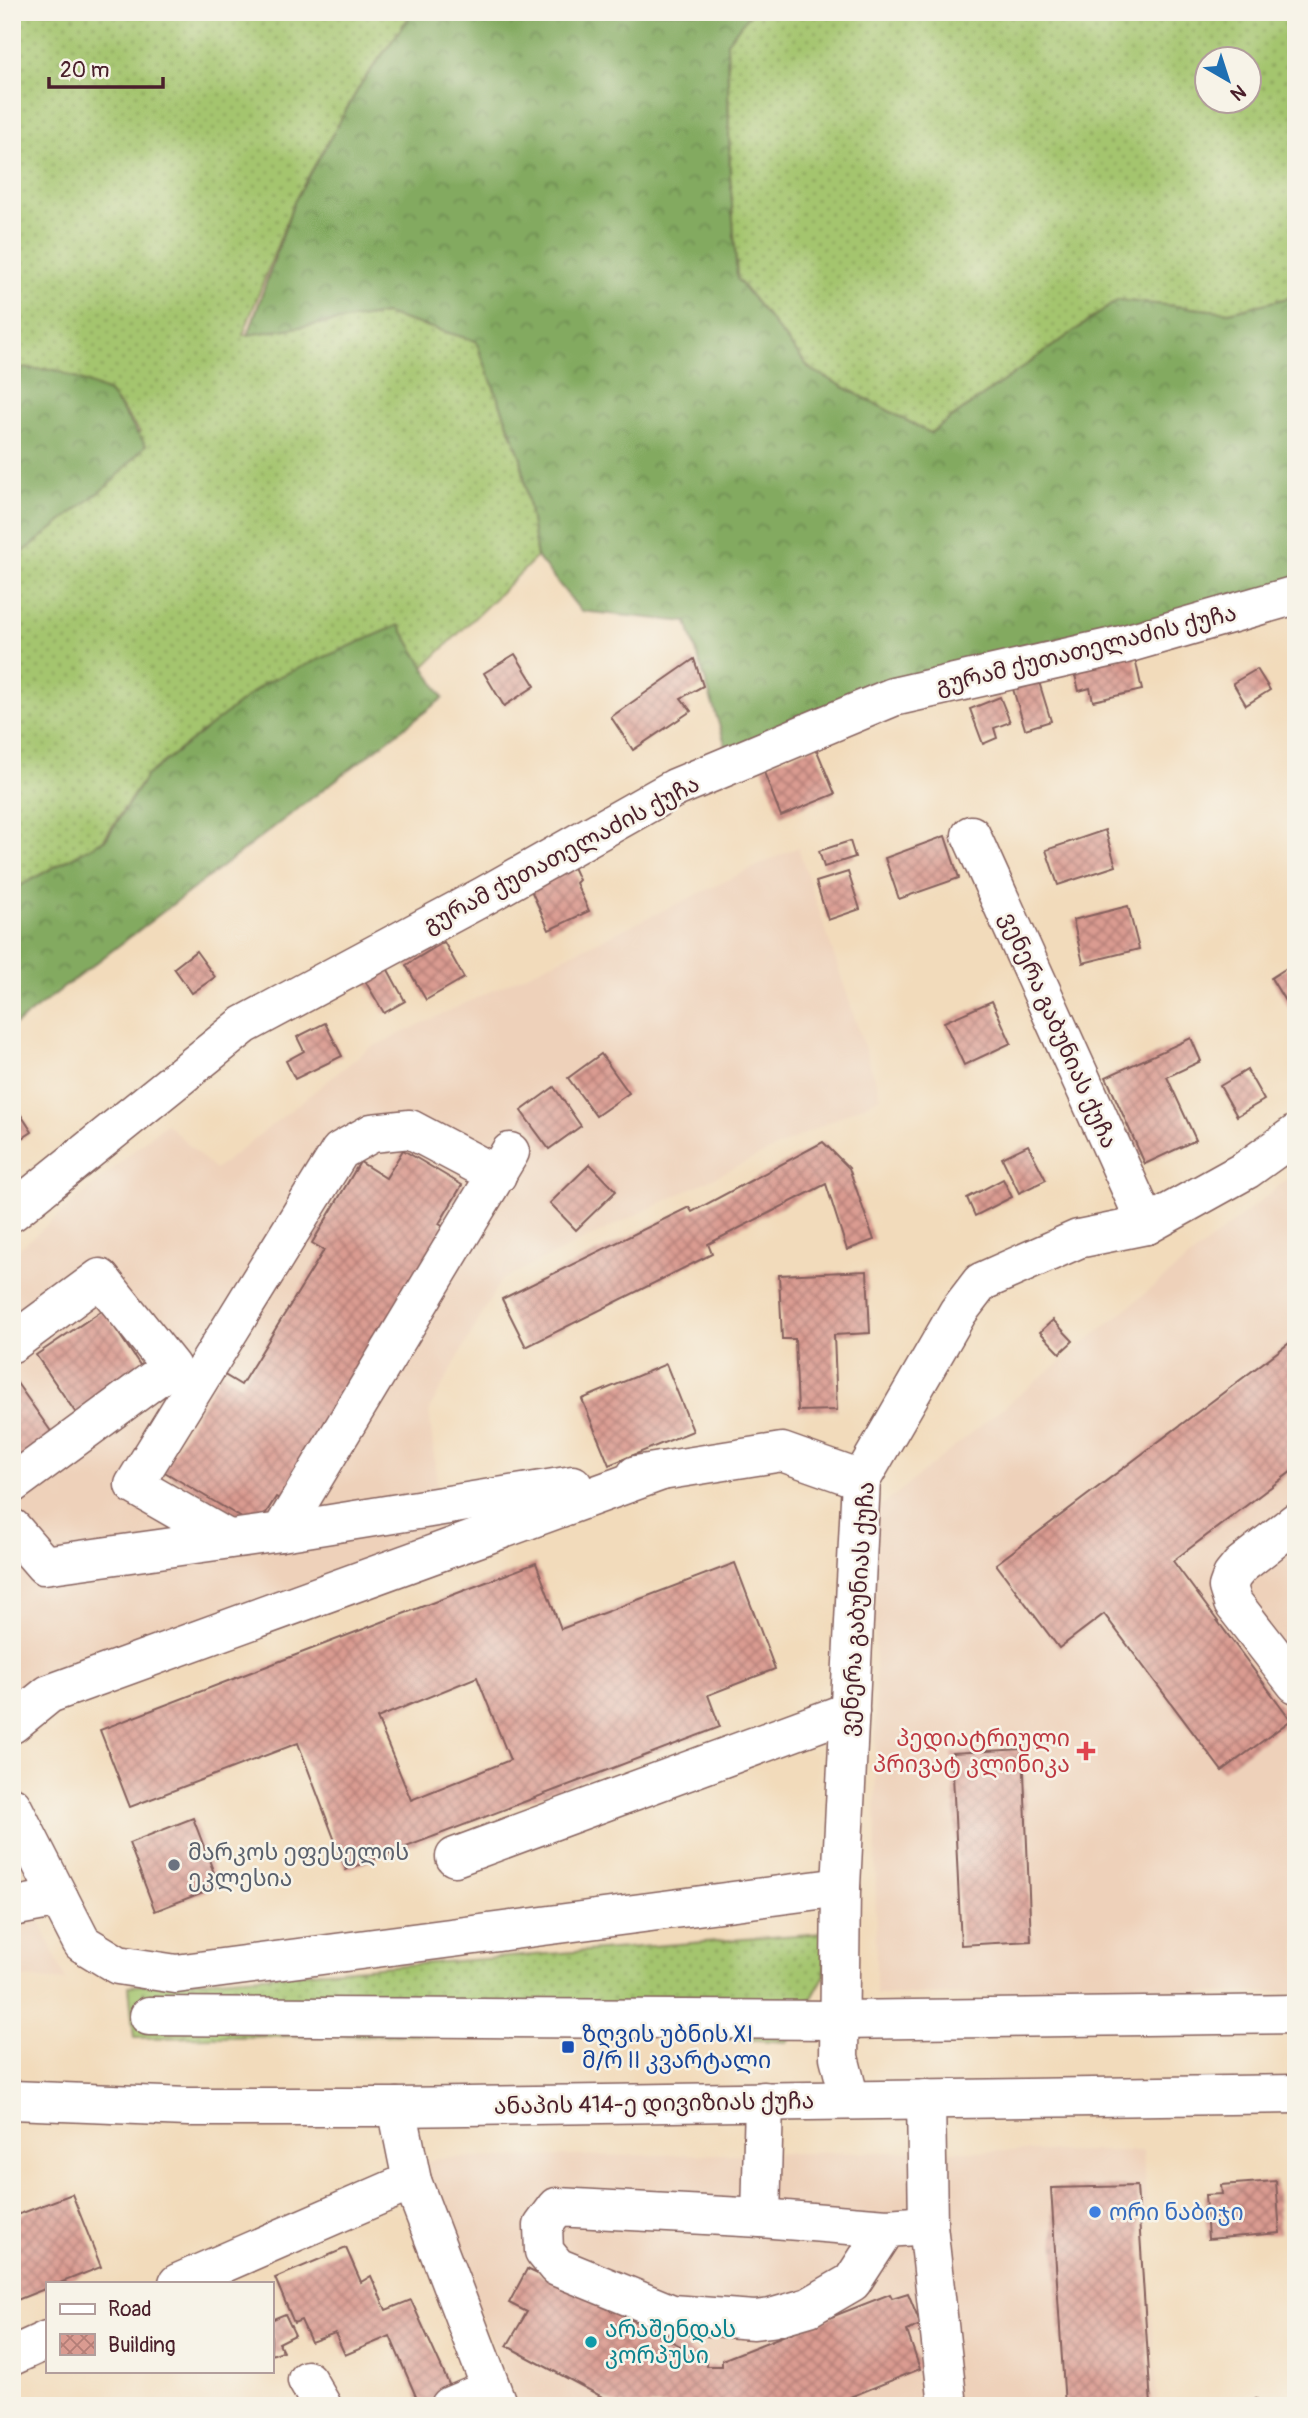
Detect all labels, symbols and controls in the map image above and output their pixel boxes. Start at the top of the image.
scale bar [49,46,163,90]
north arrow [1192,46,1262,116]
text: 20 m [60,57,109,84]
text: N [1225,79,1251,106]
street label: გურამ ქუთათელაძის ქუჩა [933,598,1239,701]
street label: გურამ ქუთათელაძის ქუჩა [418,769,704,940]
street label: ვენერა გაბუნიას ქუჩა [993,908,1124,1153]
street label: ვენერა გაბუნიას ქუჩა [834,1481,881,1738]
place label: პედიატრიული პრივატ კლინიკა [873,1724,1070,1779]
marker: პედიატრიული პრივატ კლინიკა [1076,1741,1096,1761]
place label: მარკოს ეფესელის ეკლესია [188,1838,409,1893]
marker: მარკოს ეფესელის ეკლესია [166,1857,182,1873]
place label: ზღვის უბნის XI მ/რ II კვარტალი [582,2020,771,2075]
marker: ზღვის უბნის XI მ/რ II კვარტალი [560,2039,576,2055]
street label: ანაპის 414-ე დივიზიას ქუჩა [493,2086,815,2121]
place label: ორი ნაბიჯი [1109,2198,1244,2227]
marker: ორი ნაბიჯი [1087,2204,1103,2220]
legend [46,2282,273,2372]
text: Road [108,2296,152,2323]
place label: არაშენდას კორპუსი [605,2315,736,2370]
text: Building [108,2332,175,2359]
marker: არაშენდას კორპუსი [583,2334,599,2350]

